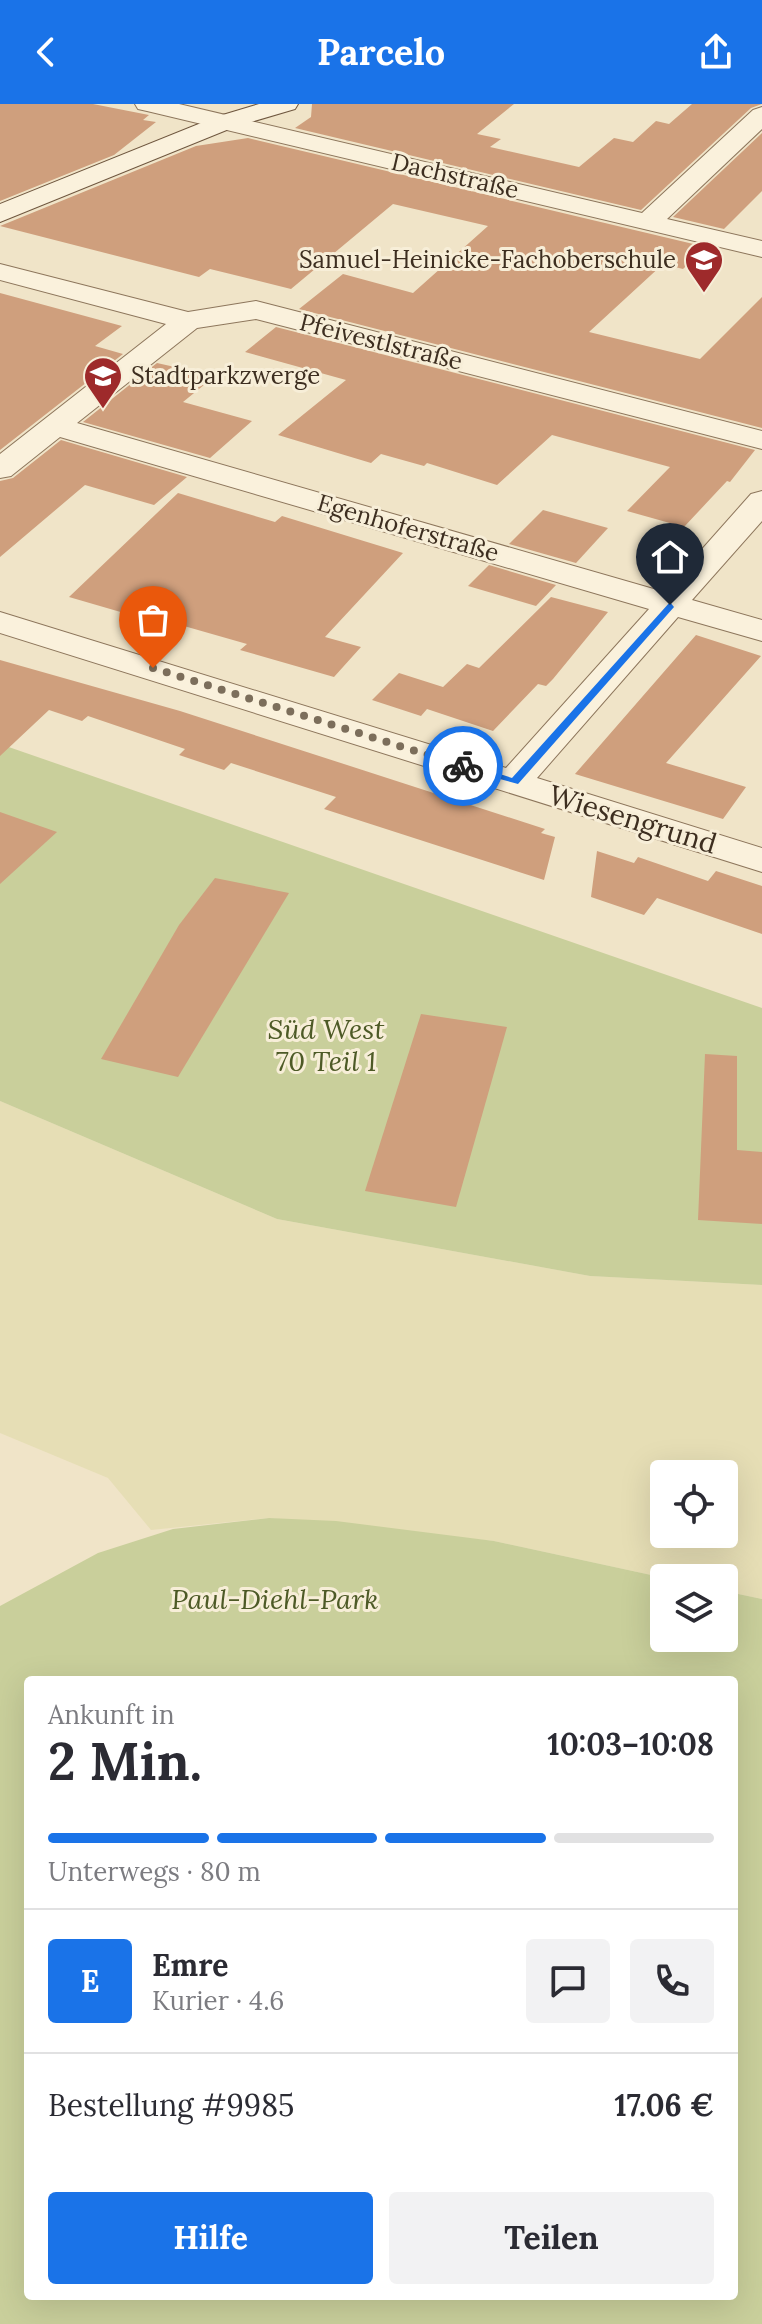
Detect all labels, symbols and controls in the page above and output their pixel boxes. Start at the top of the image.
text: Parcelo [317,29,445,75]
icon: back [24,30,68,74]
icon: share [694,30,738,74]
street label: Dachstraße [388,146,522,205]
school or university icon: Samuel-Heinicke-Fachoberschule [683,239,725,294]
place label: Samuel-Heinicke-Fachoberschule [299,244,676,275]
street label: Pfeivestlstraße [297,306,466,377]
school or university icon: Stadtparkzwerge [82,355,124,410]
place label: Stadtparkzwerge [131,360,320,391]
street label: Egenhoferstraße [314,487,503,568]
pin [636,523,704,605]
icon: home [648,535,692,579]
pin [119,586,187,668]
icon: bag [131,598,175,642]
courier [423,726,503,806]
icon: bike [441,744,485,788]
street label: Wiesengrund [545,776,721,862]
park label: Süd West 70 Teil 1 [268,1011,385,1079]
map controls [650,1460,738,1652]
button: locate [650,1460,738,1548]
button: layers [650,1564,738,1652]
park label: Paul-Diehl-Park [171,1581,379,1617]
text: Ankunft in [48,1698,174,1731]
text: 10:03–10:08 [547,1725,714,1763]
text: 2 Min. [48,1728,202,1794]
text: Unterwegs · 80 m [48,1855,261,1888]
button: chat [526,1939,610,2023]
button: phone [630,1939,714,2023]
text: Emre [152,1946,228,1984]
text: E [81,1962,99,2000]
text: Kurier · 4.6 [152,1984,284,2017]
text: Bestellung #9985 [48,2086,294,2124]
text: 17.06 € [615,2086,714,2124]
button: Hilfe [48,2192,373,2284]
button: Teilen [389,2192,714,2284]

